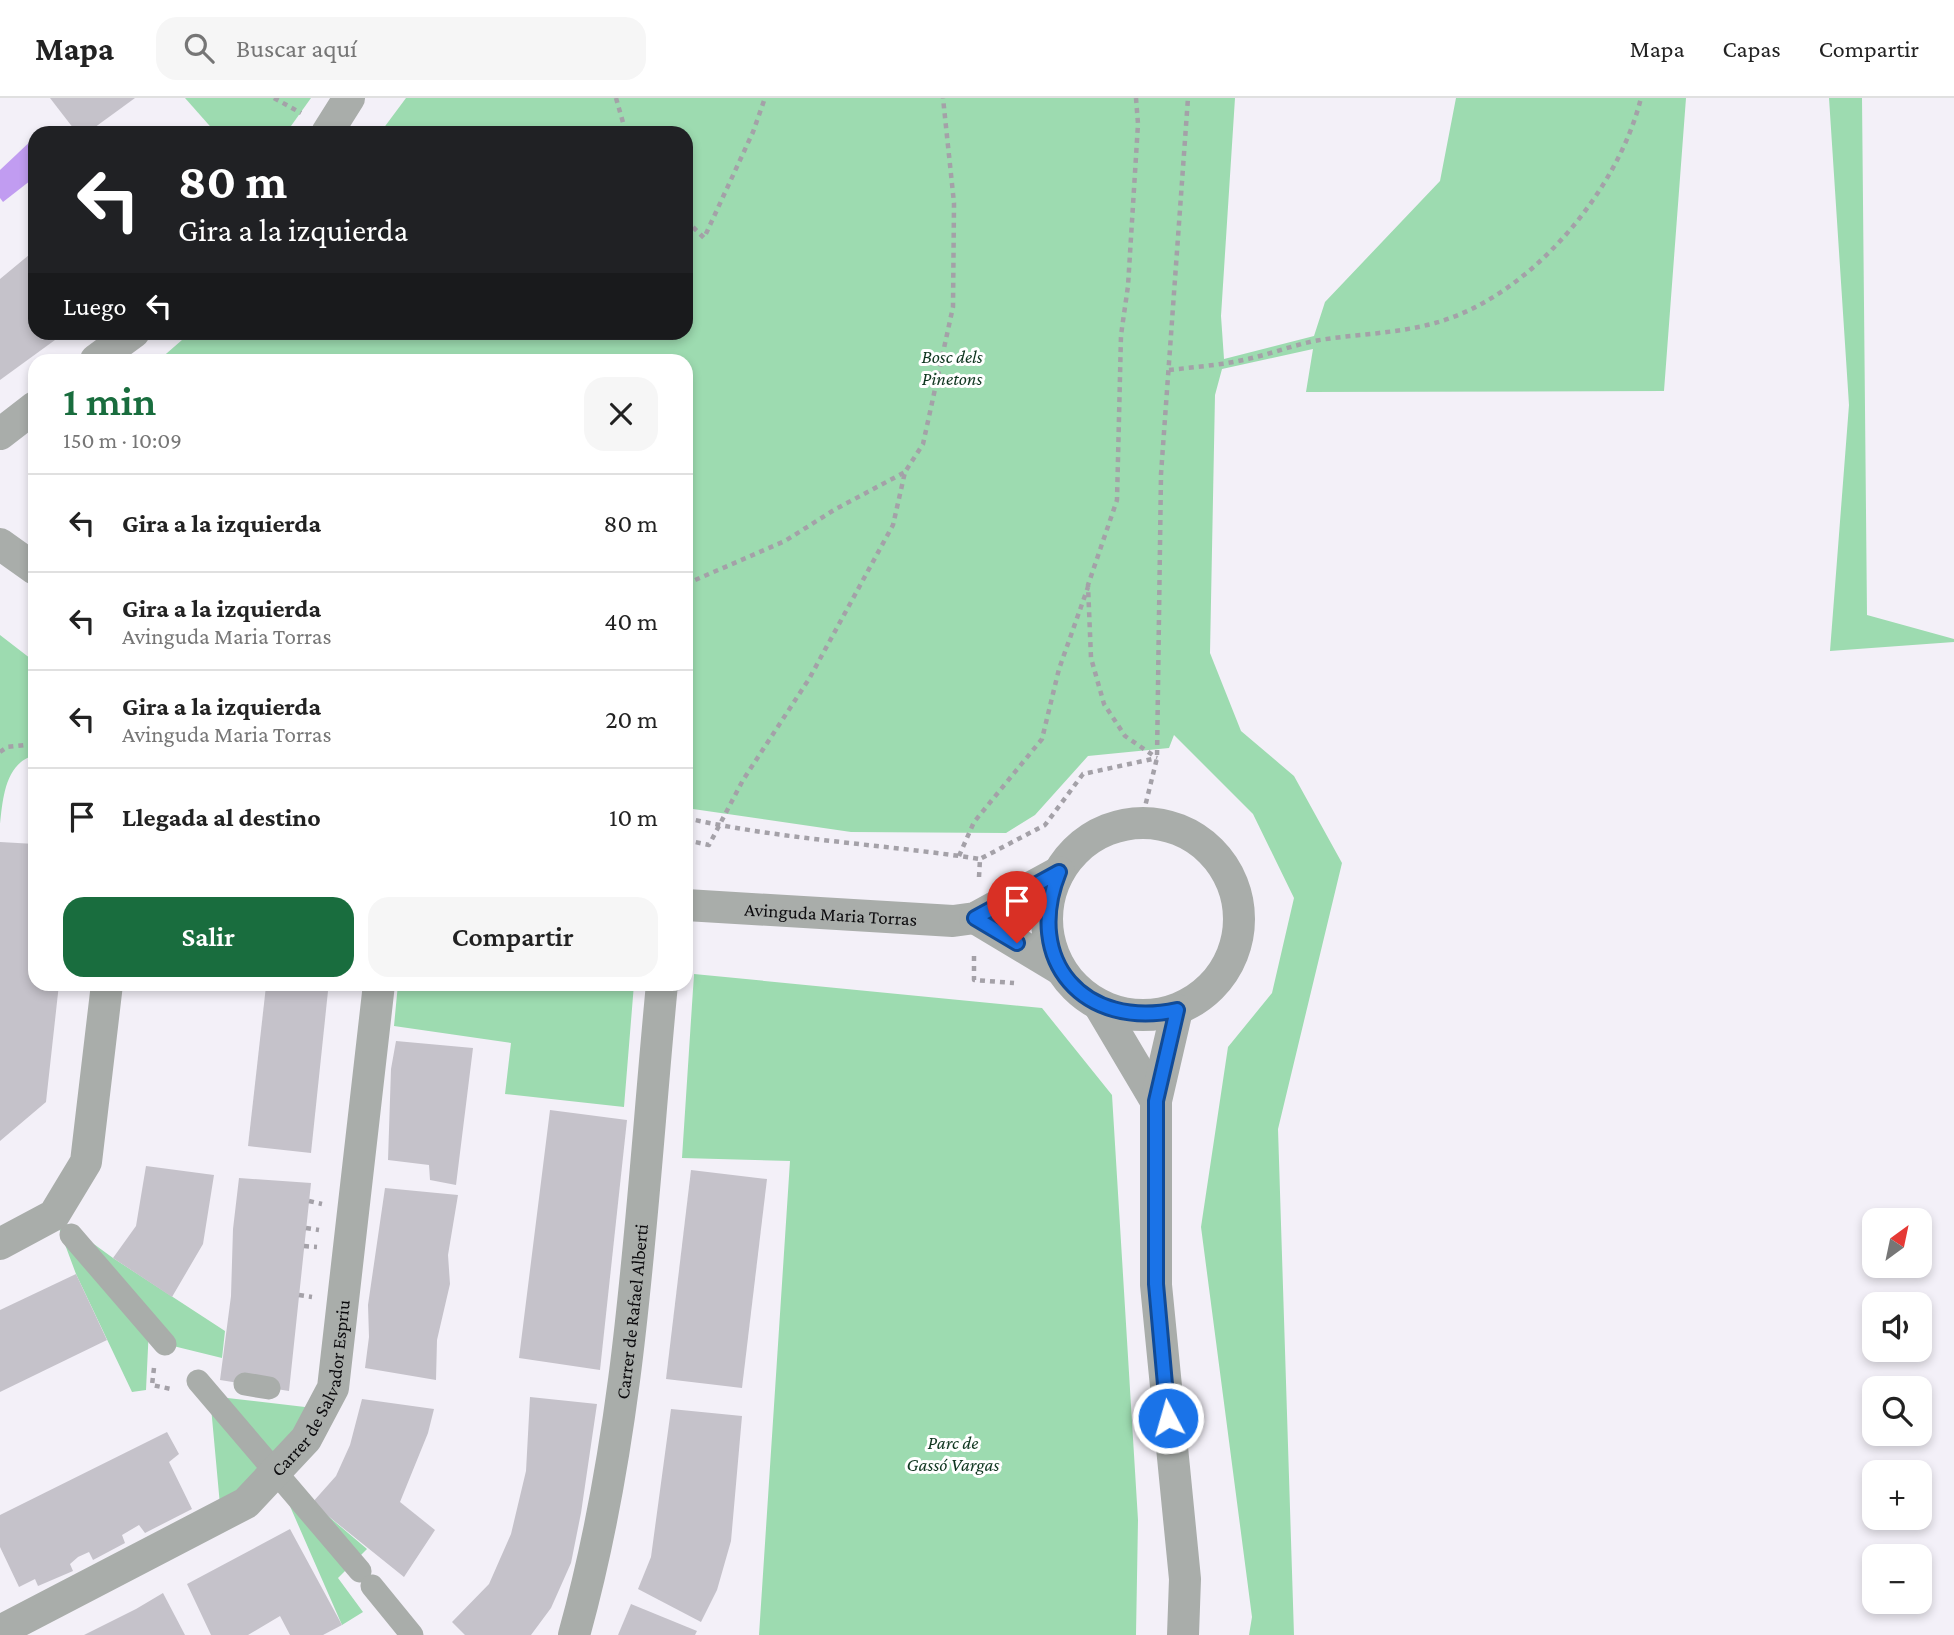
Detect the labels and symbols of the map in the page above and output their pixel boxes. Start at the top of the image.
park label: Bosc dels Pinetons [921,346,983,389]
pin [987,871,1047,943]
street label: Avinguda Maria Torras [744,898,918,929]
north arrow [1862,1208,1932,1278]
street label: Carrer de Rafael Alberti [611,1223,651,1400]
street label: Carrer de Salvador Espriu [266,1299,353,1480]
position arrow [1131,1381,1205,1455]
park label: Parc de Gassó Vargas [907,1432,1000,1475]

